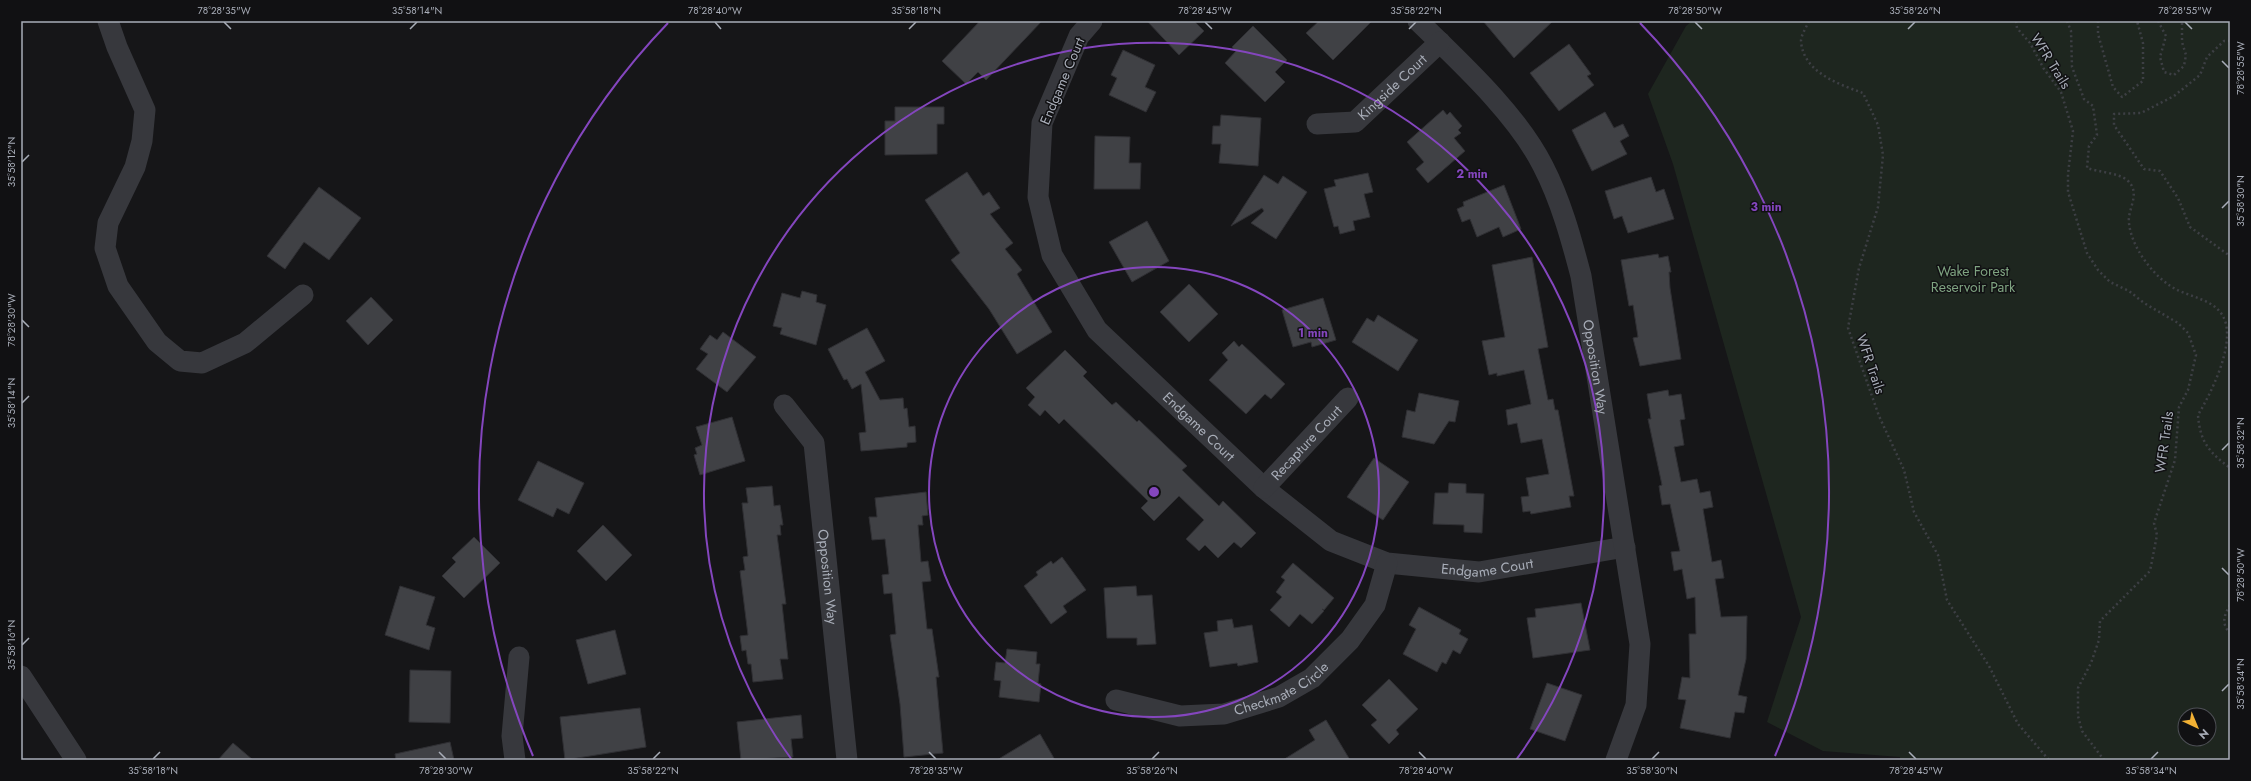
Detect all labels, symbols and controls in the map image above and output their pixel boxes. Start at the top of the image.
text: 78°28'35"W [197,3,251,18]
text: 35°58'14"N [392,3,442,18]
text: 78°28'40"W [688,3,742,18]
text: 35°58'18"N [891,3,941,18]
text: 78°28'45"W [1178,3,1232,18]
text: 35°58'22"N [1390,3,1442,18]
text: 78°28'50"W [1668,3,1722,18]
text: 35°58'26"N [1889,3,1941,18]
text: 78°28'55"W [2158,3,2212,18]
street label: WFR Trails [2026,29,2076,93]
street label: Endgame Court [1035,34,1090,128]
text: 78°28'55"W [2233,41,2248,95]
street label: Kingside Court [1353,49,1432,125]
text: 35°58'12"N [4,137,19,187]
text: 2 min [1456,165,1488,183]
text: 35°58'30"N [2233,175,2248,227]
text: 3 min [1750,198,1782,216]
park label: Wake Forest Reservoir Park [1931,261,2016,297]
text: 78°28'30"W [4,293,19,347]
street label: Opposition Way [1578,318,1613,417]
text: 1 min [1298,324,1328,342]
street label: WFR Trails [1851,331,1891,397]
text: 35°58'14"N [4,378,19,428]
street label: Endgame Court [1158,387,1240,466]
street label: Recapture Court [1266,400,1347,485]
street label: WFR Trails [2150,409,2178,474]
text: 35°58'32"N [2233,417,2248,469]
centre of rings [1147,485,1161,499]
street label: Opposition Way [813,528,843,626]
text: 78°28'50"W [2233,548,2248,602]
street label: Endgame Court [1440,553,1535,582]
text: 35°58'16"N [4,620,19,670]
street label: Checkmate Circle [1231,657,1333,720]
text: 35°58'34"N [2233,658,2248,710]
north arrow [2177,707,2217,747]
text: N [2195,725,2213,743]
text: 35°58'18"N [128,763,178,778]
text: 78°28'30"W [419,763,473,778]
text: 35°58'22"N [627,763,679,778]
text: 78°28'35"W [909,763,963,778]
text: 35°58'26"N [1126,763,1178,778]
text: 78°28'40"W [1399,763,1453,778]
text: 35°58'30"N [1626,763,1678,778]
text: 78°28'45"W [1889,763,1943,778]
text: 35°58'34"N [2125,763,2177,778]

